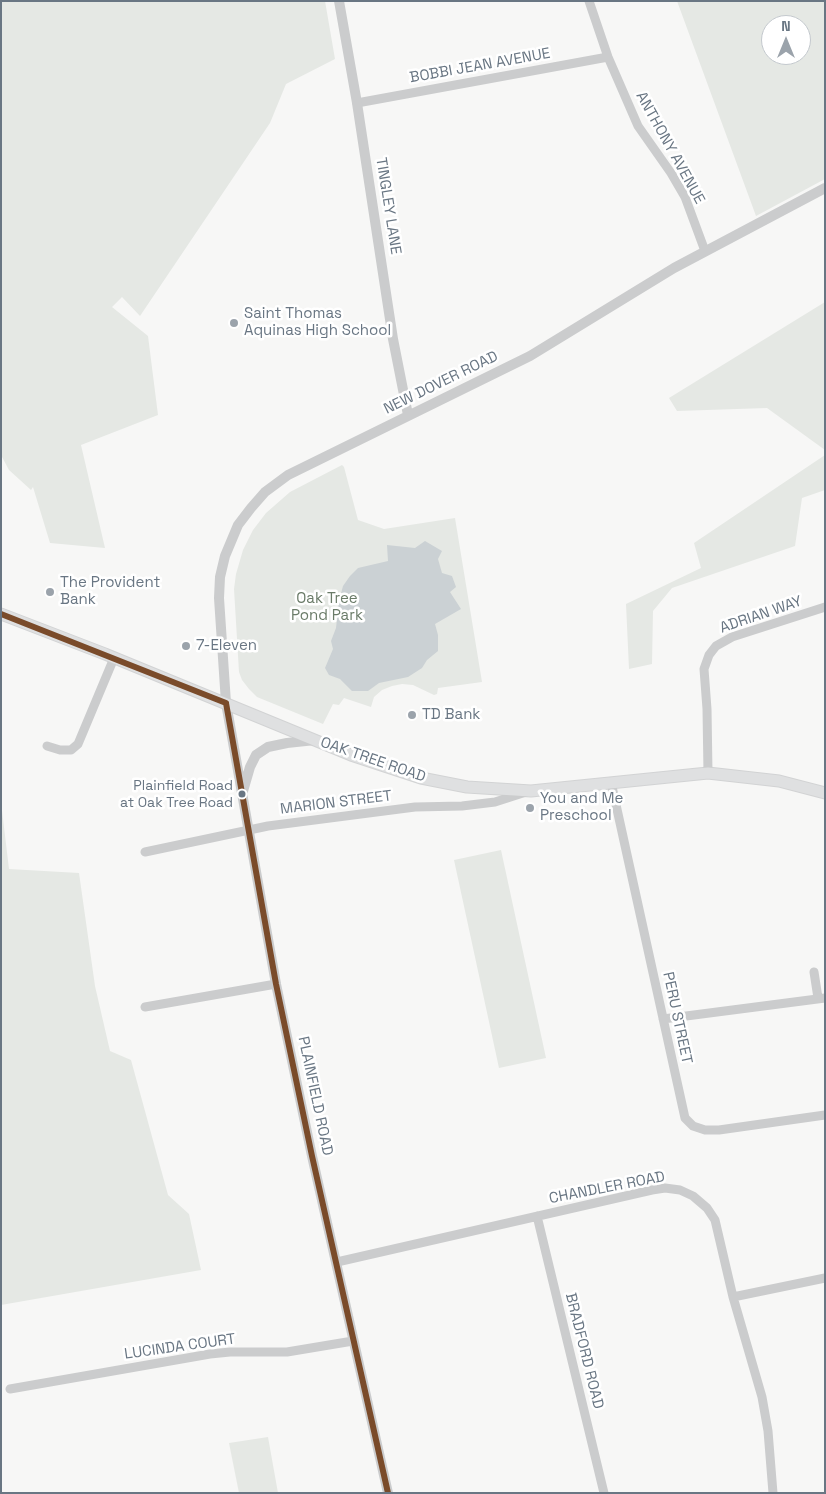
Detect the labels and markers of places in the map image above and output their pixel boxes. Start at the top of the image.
place label: Saint Thomas Aquinas High School [244,305,391,340]
marker: Saint Thomas Aquinas High School [228,317,240,329]
place label: The Provident Bank [60,574,160,609]
marker: The Provident Bank [44,586,56,598]
place label: 7-Eleven [196,637,257,655]
marker: 7-Eleven [180,640,192,652]
place label: TD Bank [422,706,480,724]
marker: TD Bank [406,709,418,721]
place label: Plainfield Road at Oak Tree Road [120,778,233,810]
marker: Plainfield Road at Oak Tree Road [237,789,247,799]
place label: You and Me Preschool [540,790,623,825]
marker: You and Me Preschool [524,802,536,814]

